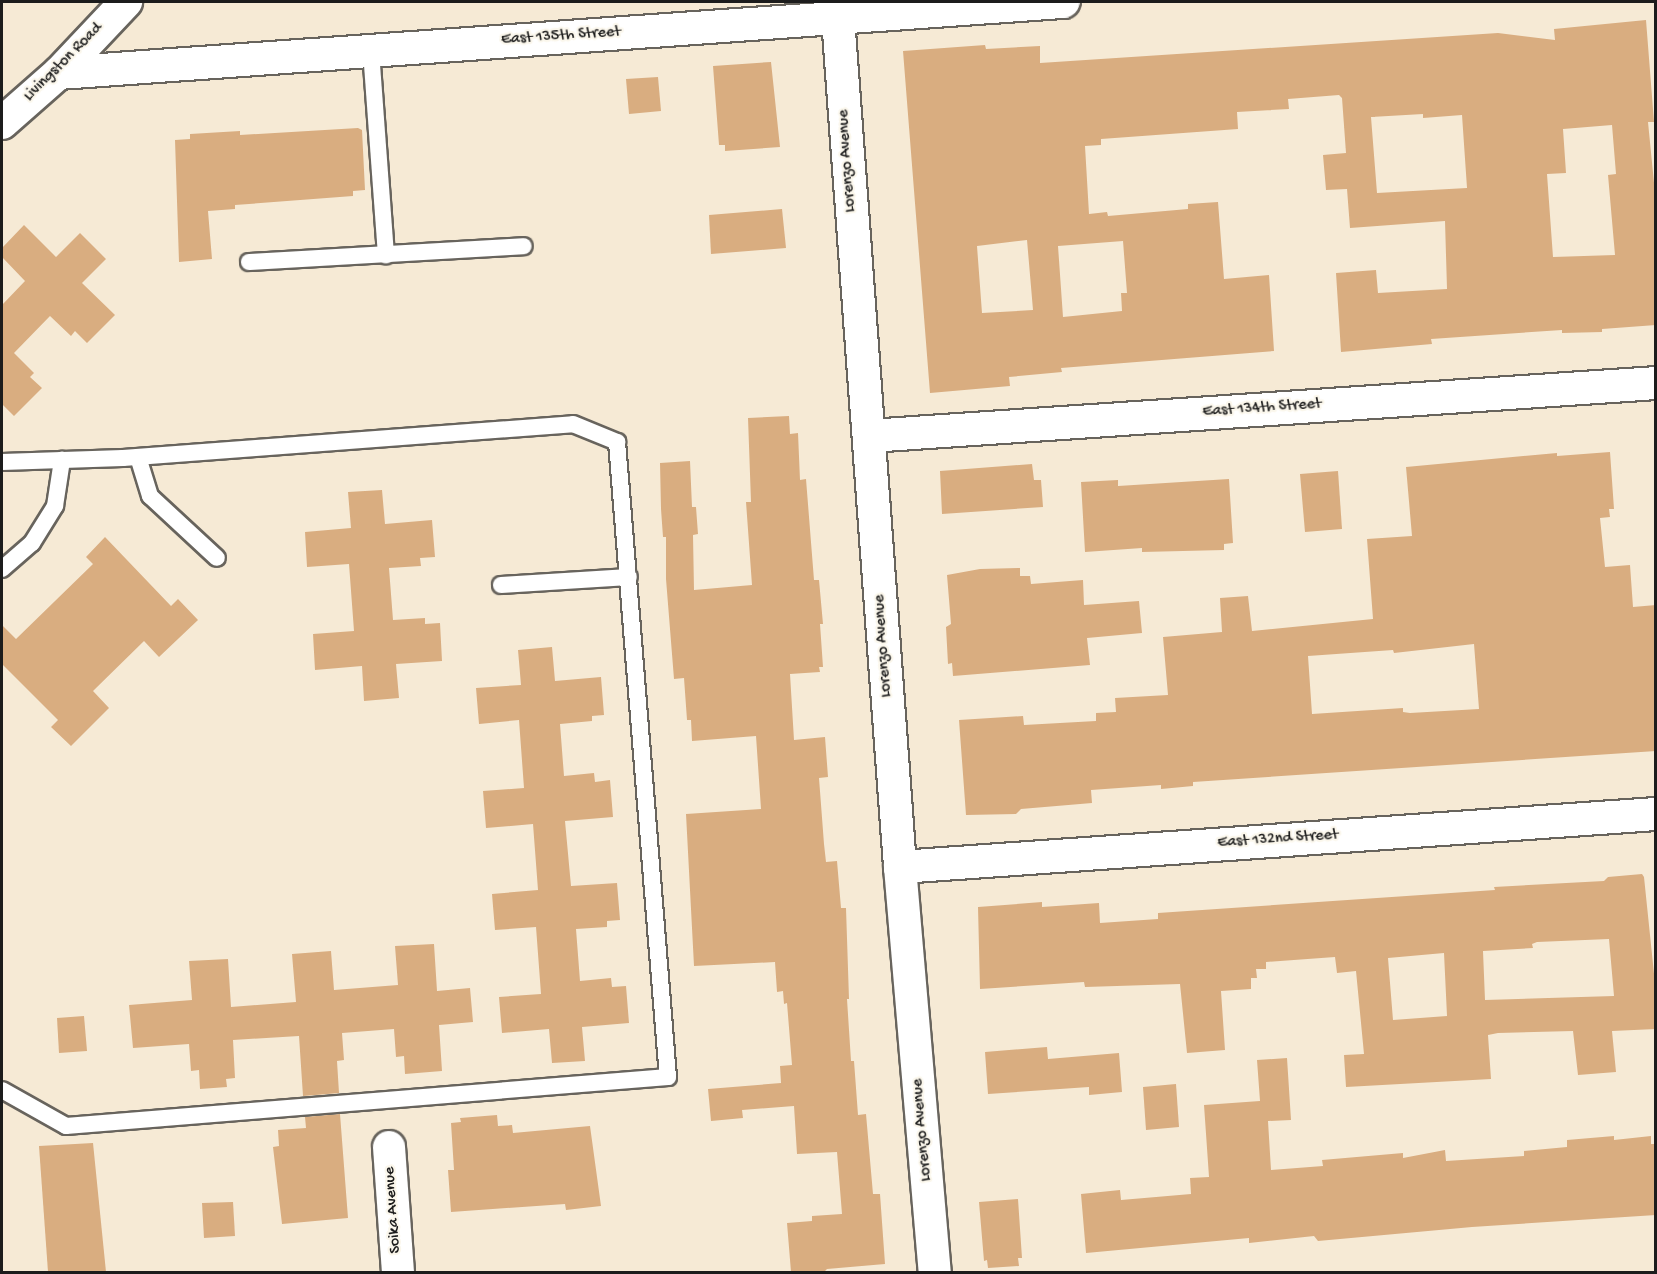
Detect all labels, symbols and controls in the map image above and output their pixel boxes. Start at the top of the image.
street label: Livingston Road [21,20,107,106]
street label: East 135th Street [501,23,621,51]
street label: Lorenzo Avenue [835,109,861,213]
street label: East 134th Street [1202,395,1322,423]
street label: Lorenzo Avenue [871,594,897,698]
street label: East 132nd Street [1217,826,1339,854]
street label: Lorenzo Avenue [909,1078,937,1182]
street label: Soika Avenue [381,1166,407,1254]

